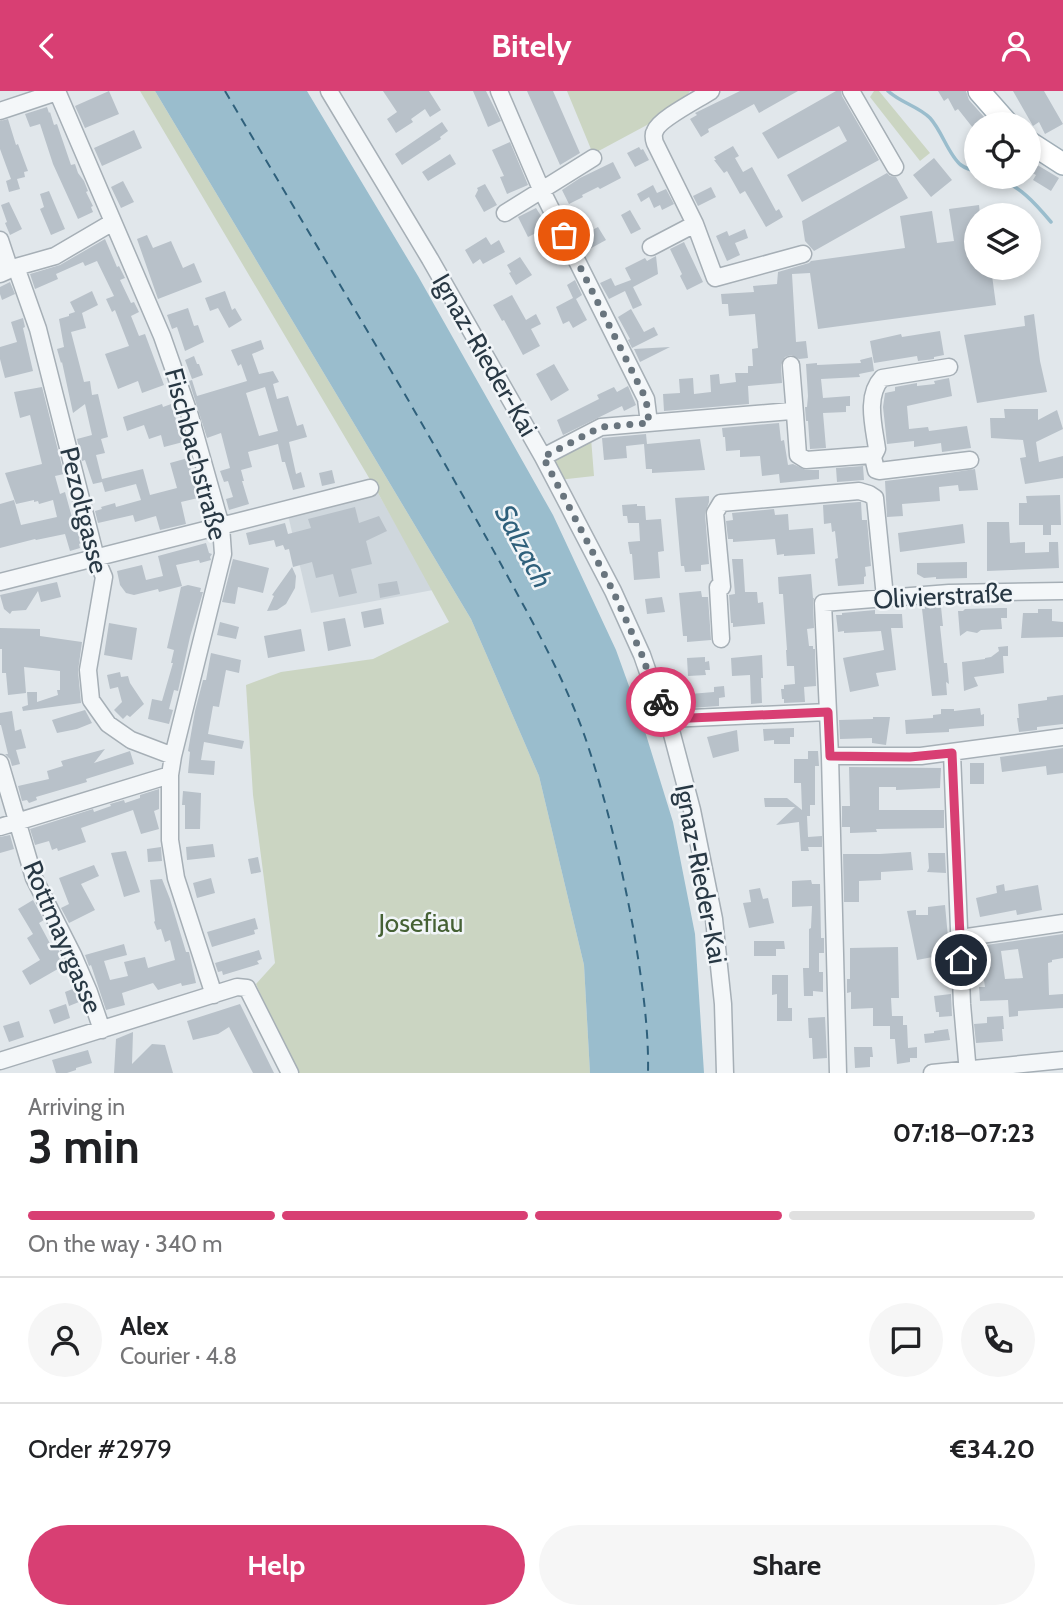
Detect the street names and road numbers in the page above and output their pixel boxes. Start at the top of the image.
street label: Ignaz-Rieder-Kai [426,268,544,442]
street label: Fischbachstraße [158,365,234,543]
street label: Pezoltgasse [53,443,115,577]
street label: Olivierstraße [872,576,1014,616]
street label: Ignaz-Rieder-Kai [668,781,734,967]
street label: Rottmayrgasse [16,856,110,1018]

